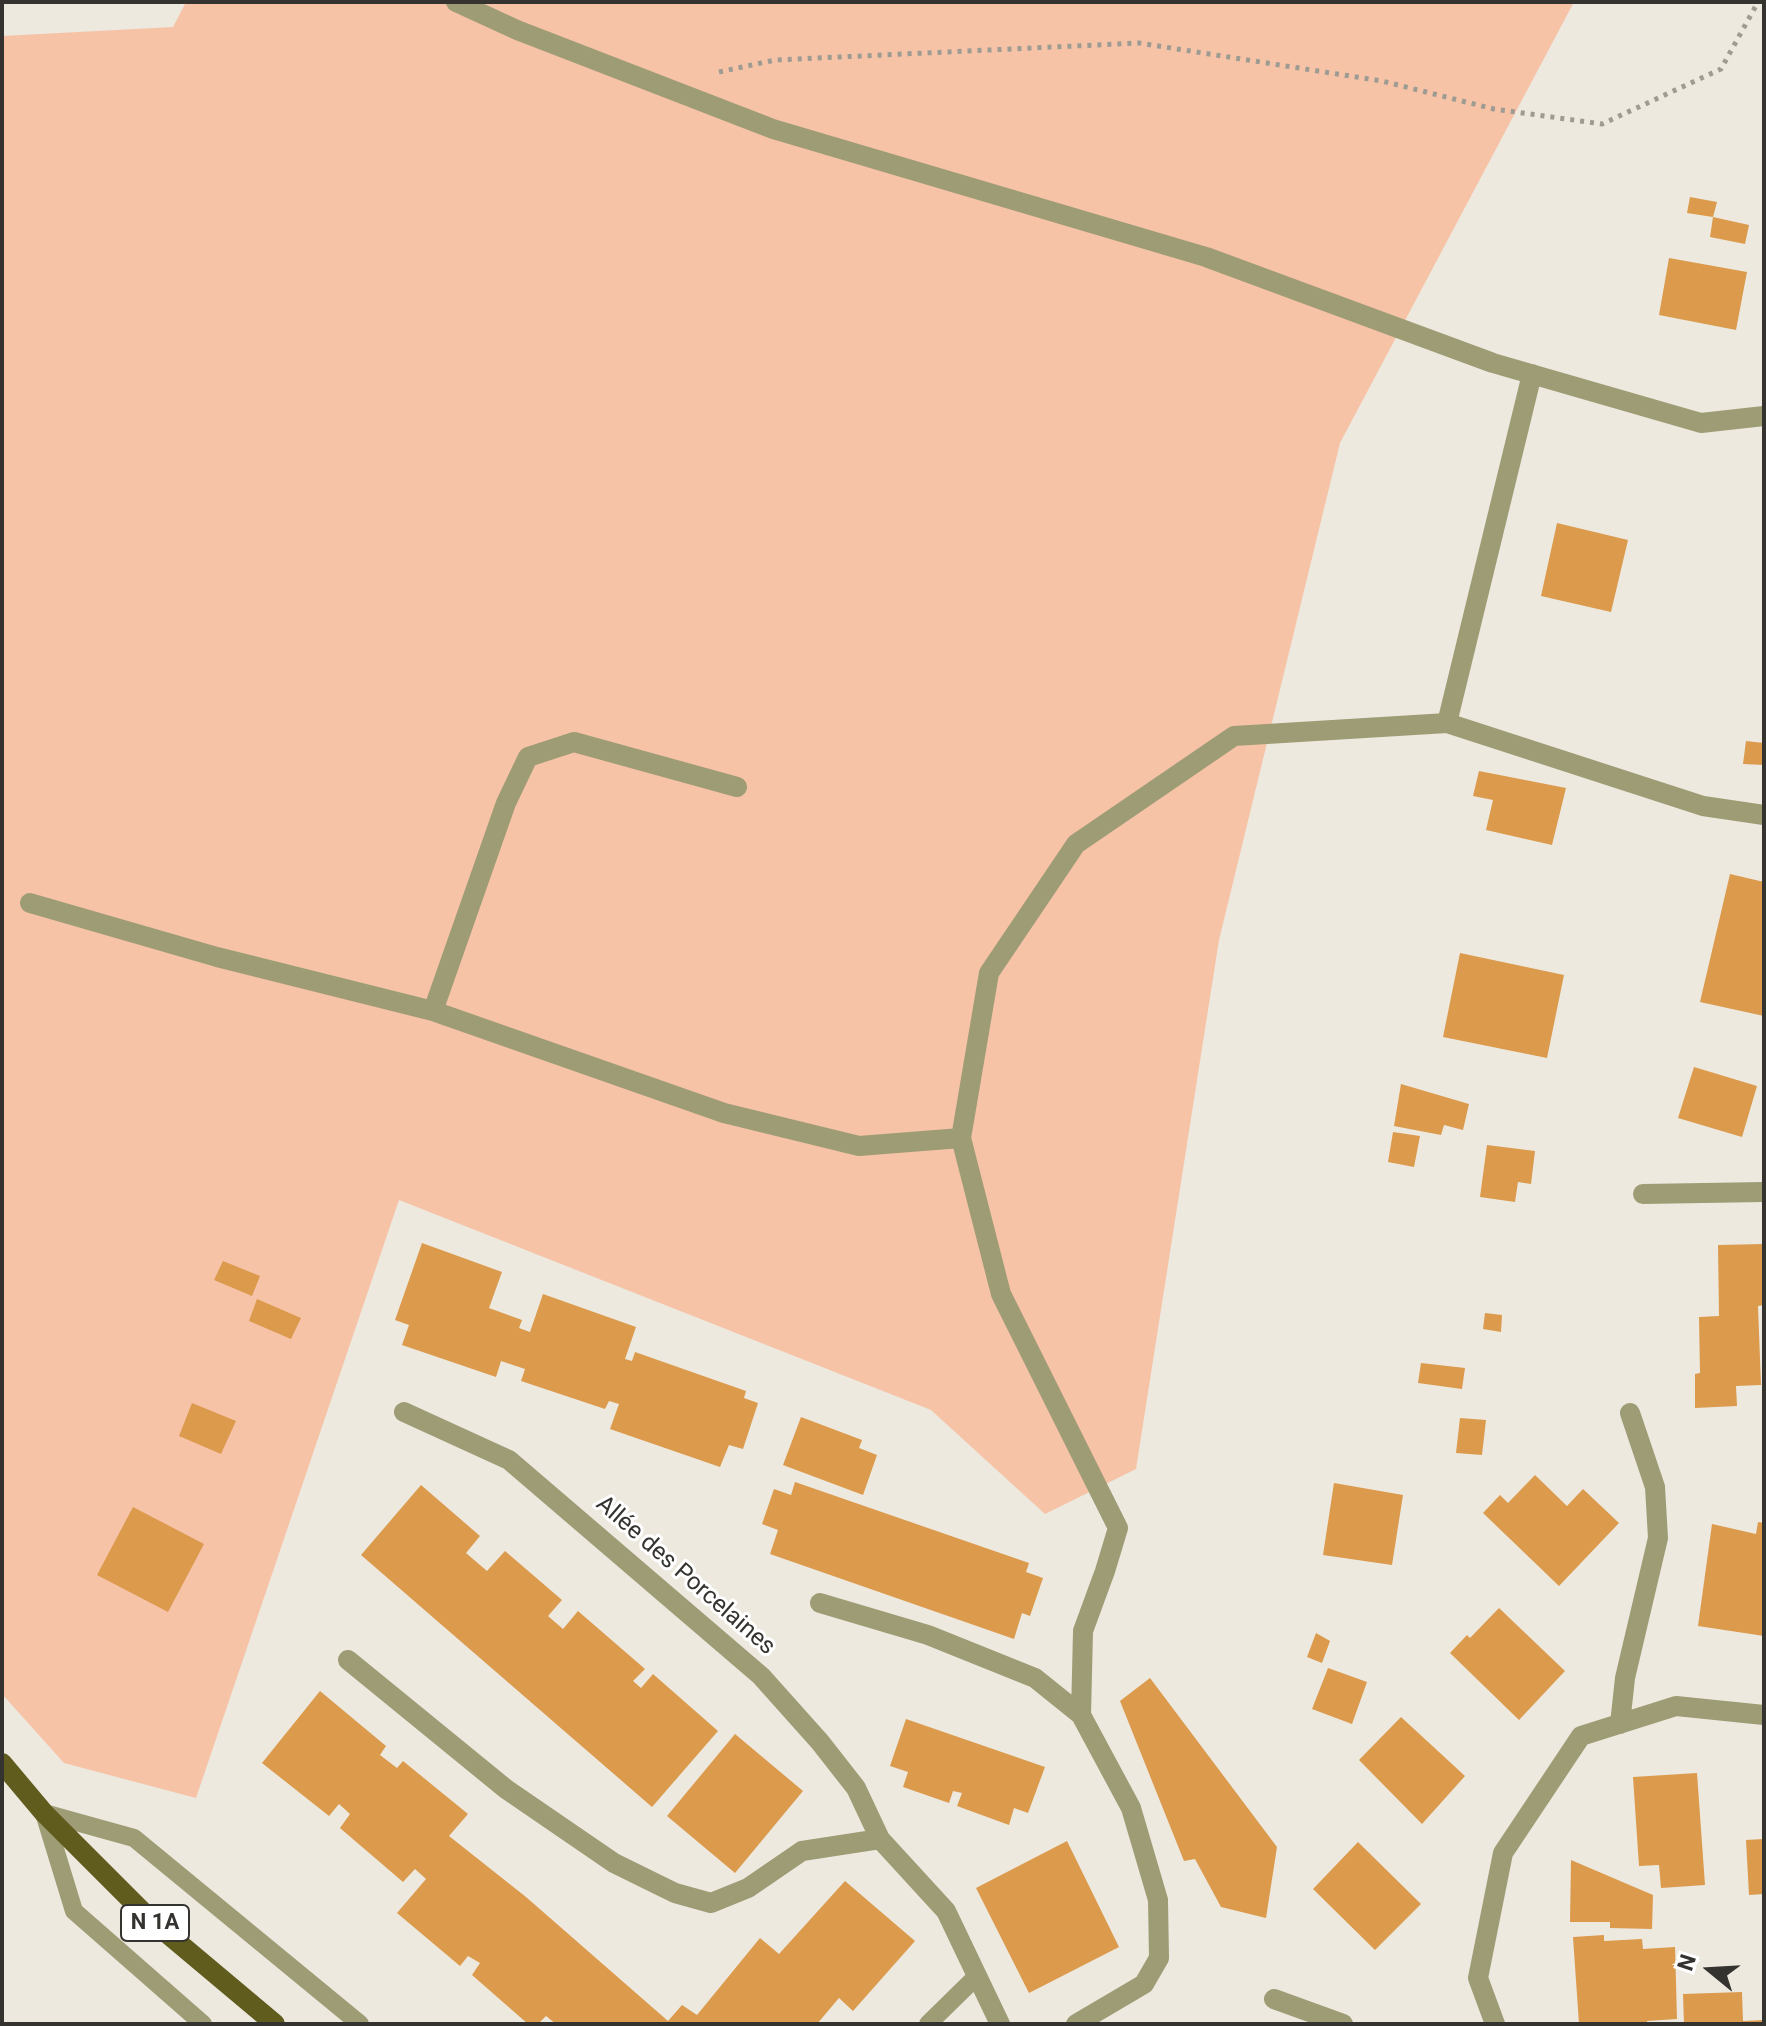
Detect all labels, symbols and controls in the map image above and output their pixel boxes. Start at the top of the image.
street label: Allée des Porcelaines [589,1490,781,1662]
road number: N 1A [121,1905,189,1941]
north arrow [1670,1930,1750,2010]
text: N [1672,1951,1701,1974]

